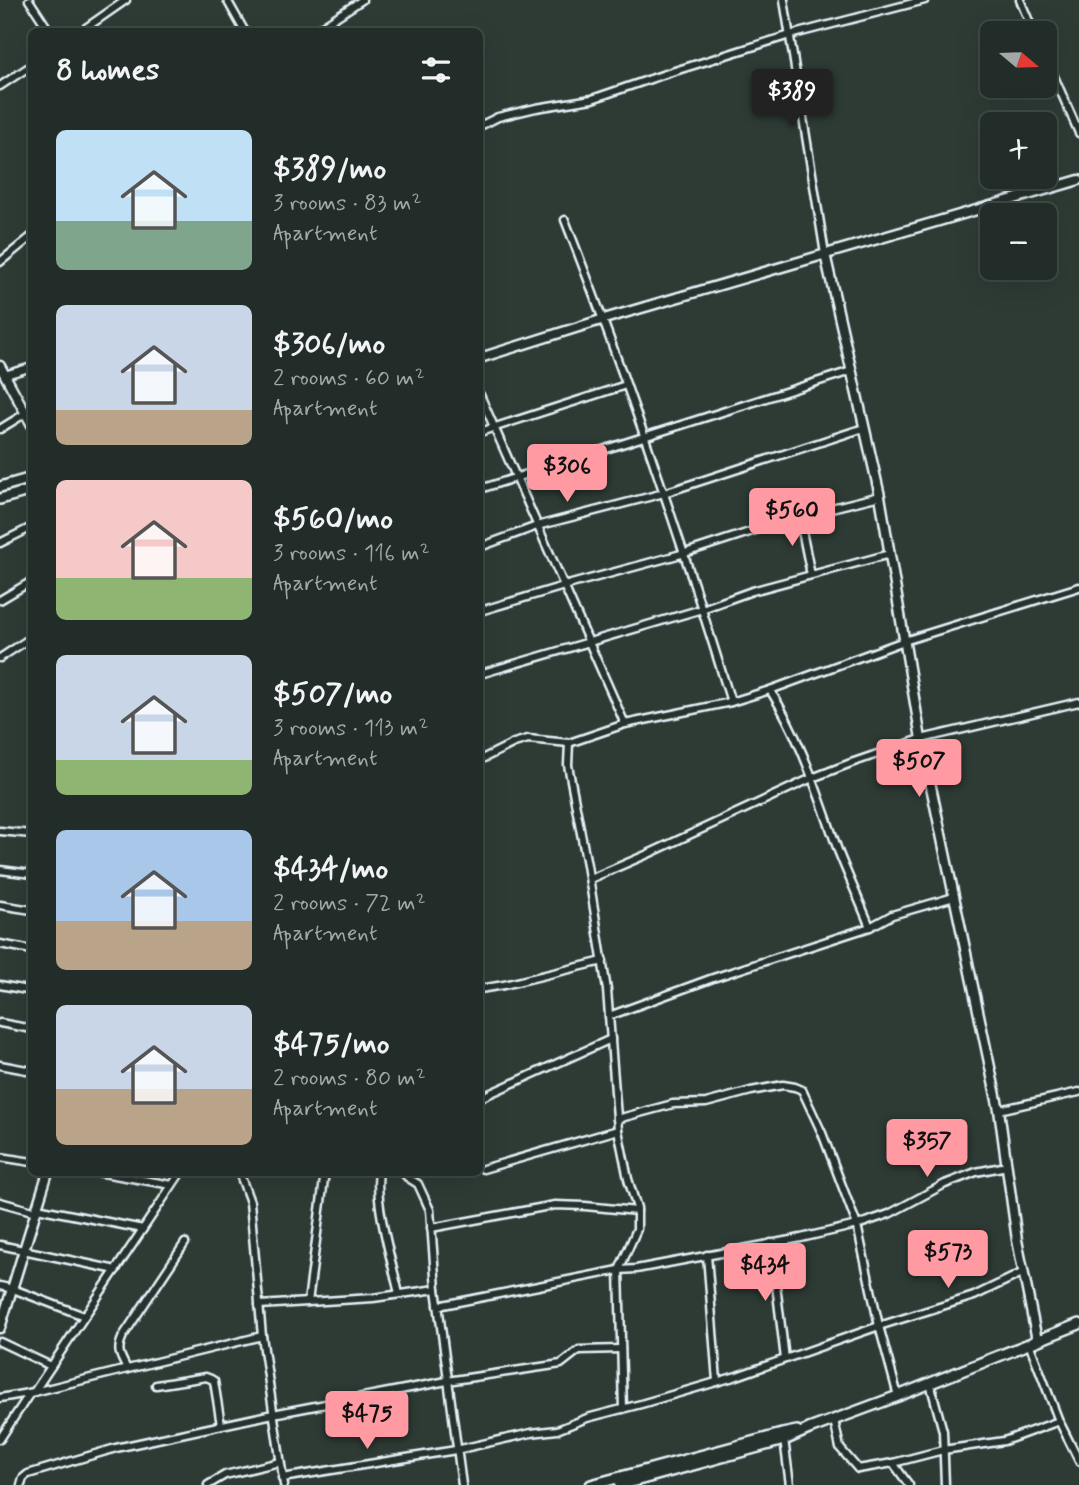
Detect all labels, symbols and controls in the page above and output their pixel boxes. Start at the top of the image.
north arrow [980,21,1057,98]
map controls [980,21,1057,280]
text: 8 homes [56,51,159,90]
icon: filters [417,51,455,89]
pin: $389 [751,69,833,129]
text: $389 [768,77,816,107]
button: + [980,112,1057,189]
text: $389/mo [273,150,386,189]
icon: home [112,158,196,242]
text: 3 rooms · 83 m² [273,189,421,219]
button: − [980,203,1057,280]
text: Apartment [273,219,378,249]
text: $306/mo [273,325,385,364]
icon: home [112,333,196,417]
text: 2 rooms · 60 m² [273,364,425,394]
text: Apartment [273,394,378,424]
pin: $306 [526,444,608,504]
text: $306 [543,452,591,482]
pin: $560 [751,489,833,548]
text: $560 [765,496,819,526]
text: $560/mo [273,500,393,539]
icon: home [112,508,196,592]
text: 3 rooms · 116 m² [273,539,430,569]
text: Apartment [273,569,378,599]
text: $507/mo [273,675,392,714]
icon: home [112,683,196,767]
text: 3 rooms · 113 m² [273,714,428,744]
pin: $507 [878,740,960,799]
text: Apartment [273,744,378,774]
text: $507 [892,747,946,777]
text: $434/mo [273,850,388,889]
icon: home [112,858,196,942]
text: 2 rooms · 72 m² [273,889,426,919]
text: Apartment [273,919,378,949]
text: $475/mo [273,1025,390,1064]
icon: home [112,1033,196,1117]
text: 2 rooms · 80 m² [273,1064,426,1094]
text: Apartment [273,1094,378,1124]
pin: $357 [886,1120,968,1179]
text: $357 [902,1127,952,1157]
pin: $573 [907,1230,989,1290]
text: $573 [924,1238,972,1268]
pin: $434 [724,1244,806,1303]
text: $434 [740,1251,790,1281]
pin: $475 [326,1392,408,1451]
text: $475 [341,1399,393,1429]

